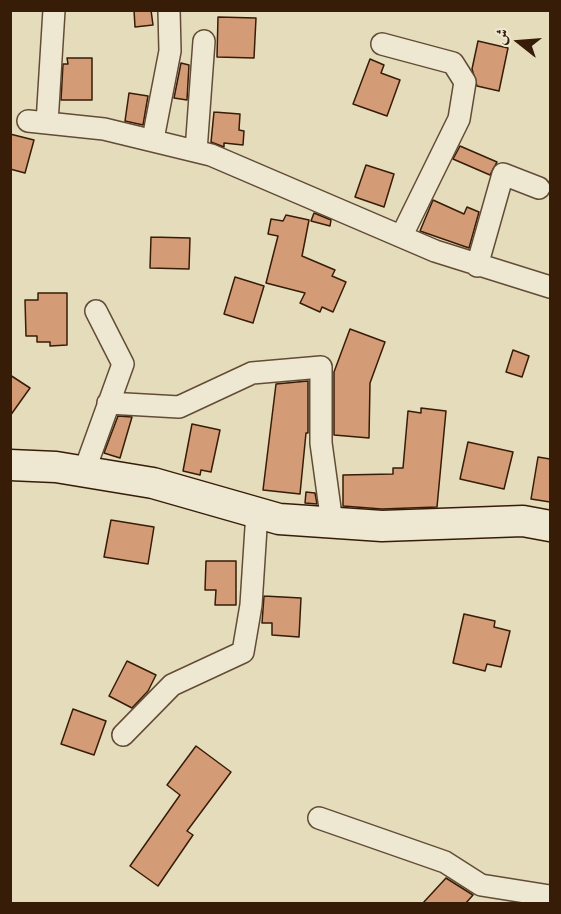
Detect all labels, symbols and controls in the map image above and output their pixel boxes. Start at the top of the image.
north arrow [489,12,549,72]
text: ش [489,26,515,48]

